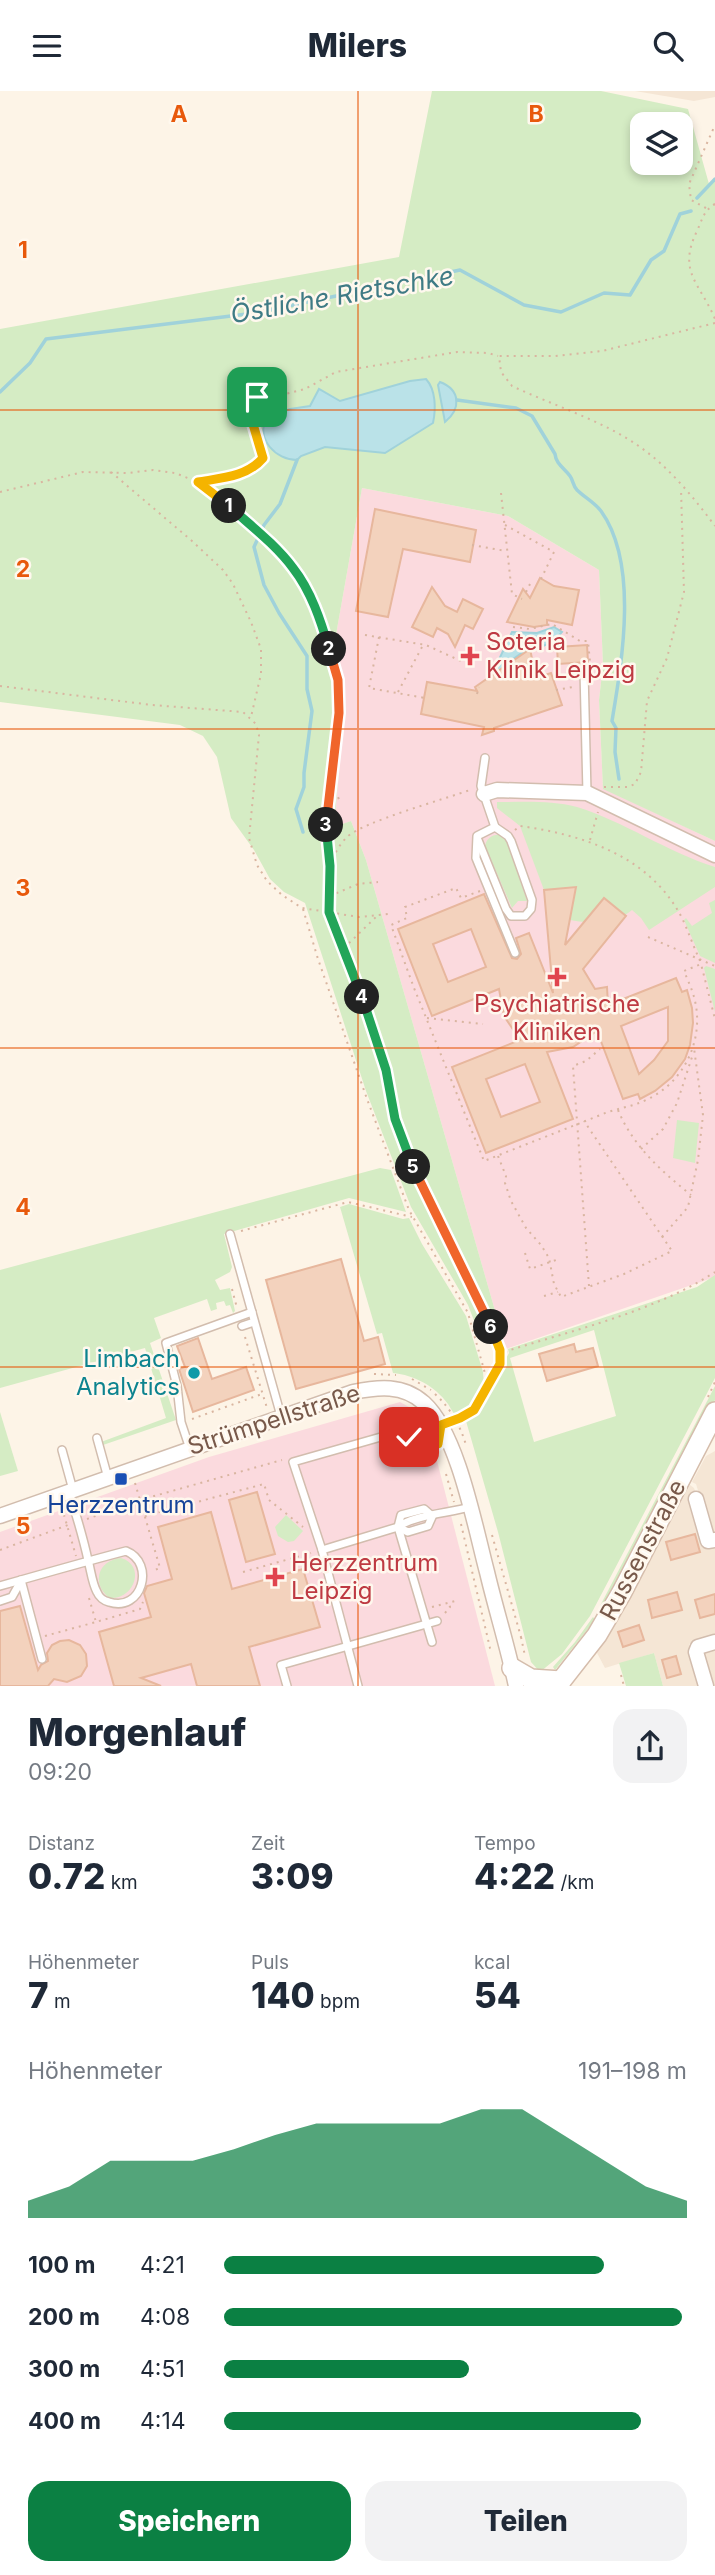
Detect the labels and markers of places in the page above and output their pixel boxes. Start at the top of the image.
pin [227,367,287,427]
pin: 1 [212,489,246,523]
place label: Soteria Klinik Leipzig [486,627,635,684]
pin: 2 [312,631,346,667]
marker: Soteria Klinik Leipzig [460,646,480,666]
pin: 3 [308,807,344,843]
marker: Psychiatrische Kliniken [547,967,567,987]
pin: 4 [344,979,380,1014]
place label: Psychiatrische Kliniken [474,989,640,1046]
pin: 5 [396,1149,430,1185]
pin: 6 [474,1309,508,1345]
place label: Limbach Analytics [76,1344,180,1401]
marker: Limbach Analytics [186,1365,202,1381]
pin [379,1407,439,1467]
marker: Herzzentrum [113,1471,129,1487]
place label: Herzzentrum [47,1490,195,1519]
place label: Herzzentrum Leipzig [291,1548,438,1605]
marker: Herzzentrum Leipzig [265,1567,285,1587]

